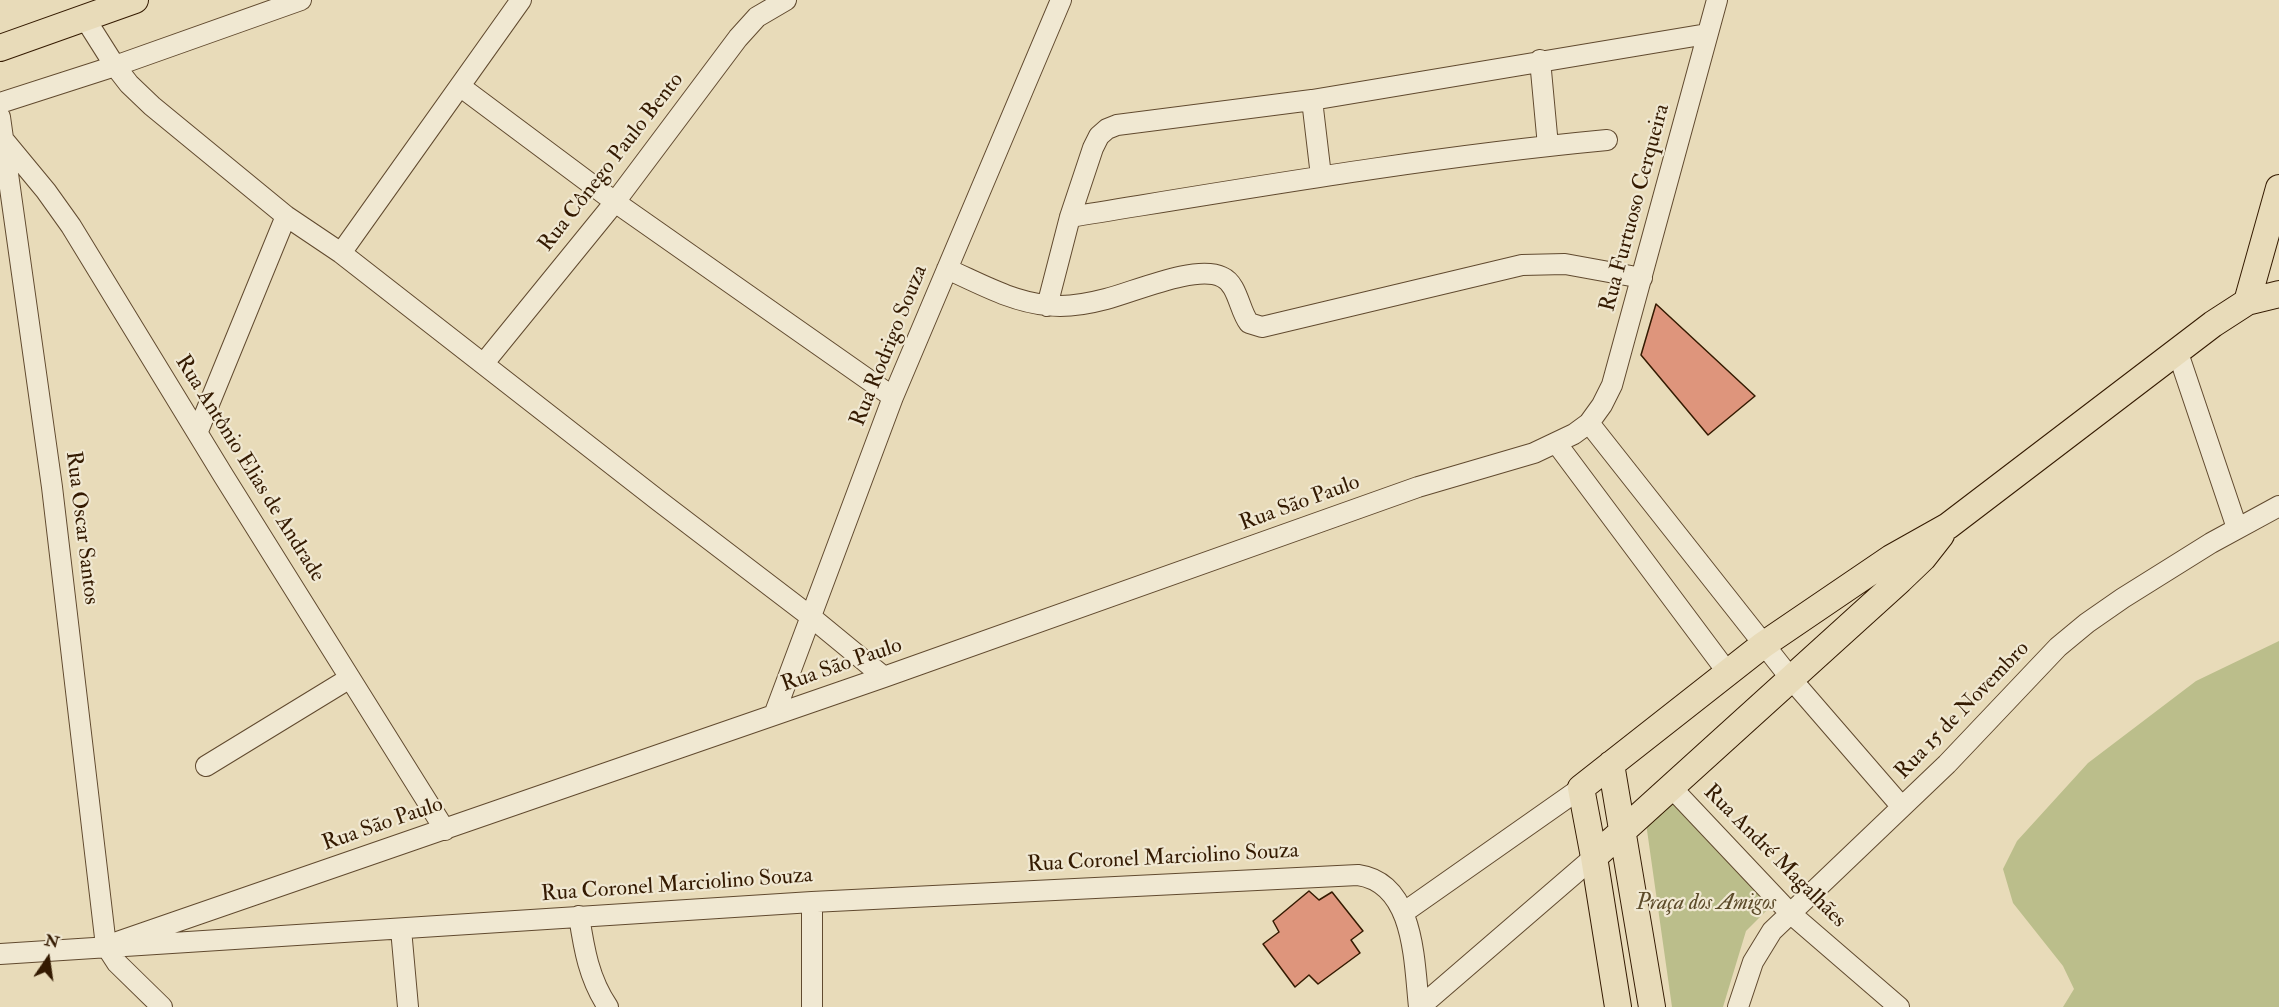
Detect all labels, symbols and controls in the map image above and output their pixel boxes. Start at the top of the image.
street label: Rua Cônego Paulo Bento [534,68,690,258]
street label: Rua Furtuoso Cerqueira [1596,101,1676,315]
street label: Rua Rodrigo Souza [846,262,934,430]
street label: Rua Antônio Elias de Andrade [168,351,330,587]
street label: Rua Oscar Santos [58,450,104,606]
street label: Rua São Paulo [1236,470,1364,538]
street label: Rua São Paulo [778,633,906,699]
street label: Rua 15 de Novembro [1890,636,2036,786]
street label: Rua André Magalhães [1697,780,1851,934]
street label: Rua São Paulo [319,792,447,858]
street label: Rua Coronel Marciolino Souza [1026,839,1300,879]
street label: Rua Coronel Marciolino Souza [540,863,814,909]
park label: Praça dos Amigos [1636,891,1776,917]
north arrow [18,929,78,989]
text: N [43,930,61,953]

